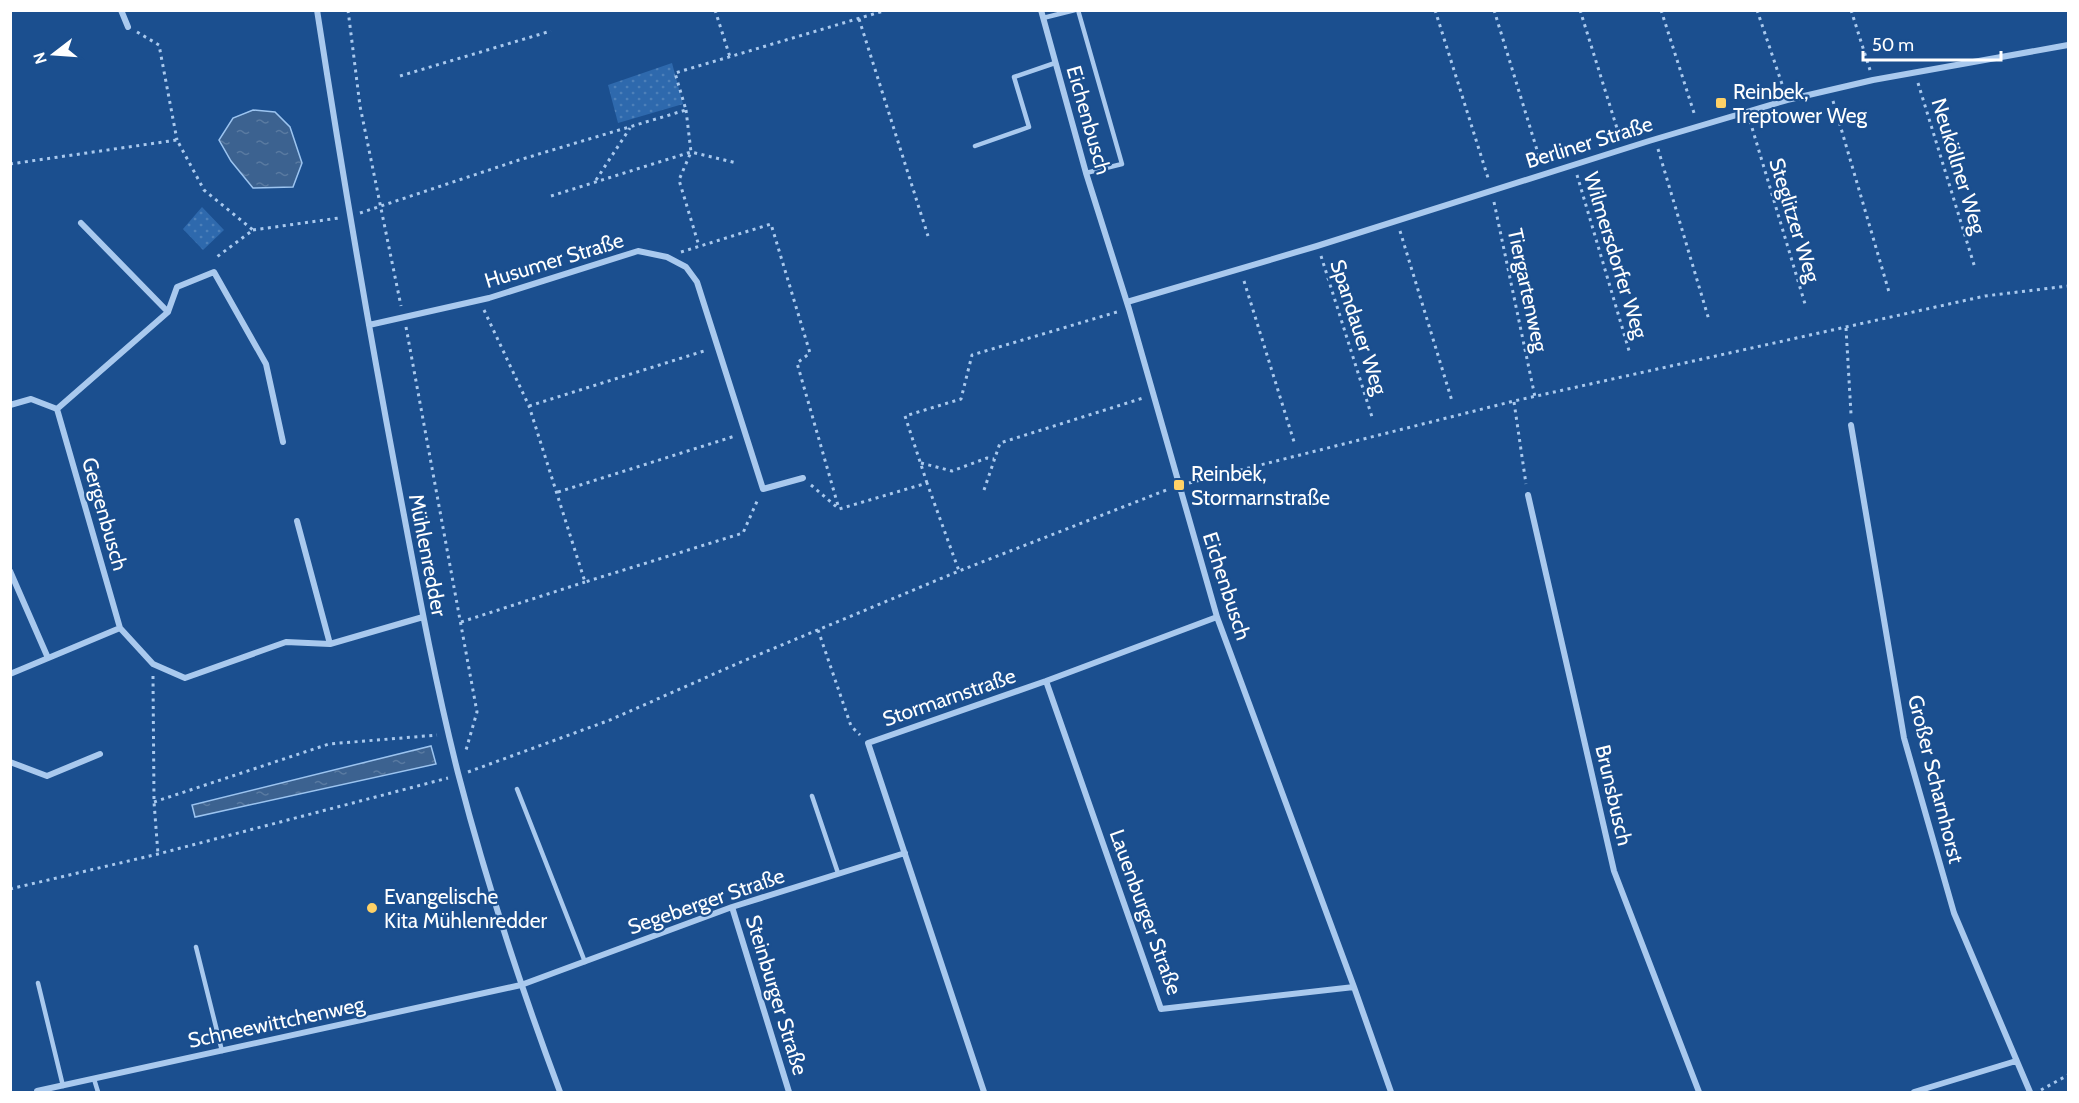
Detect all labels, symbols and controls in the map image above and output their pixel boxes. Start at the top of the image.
north arrow [24,24,84,84]
scale bar [1863,24,2001,62]
text: 50 m [1872,34,1914,56]
text: N [29,50,51,66]
street label: Eichenbusch [1062,63,1116,177]
place label: Reinbek, Treptower Weg [1733,79,1867,128]
street label: Neuköllner Weg [1926,95,1992,237]
marker: Reinbek, Treptower Weg [1714,96,1728,110]
street label: Berliner Straße [1522,111,1656,173]
street label: Steglitzer Weg [1764,155,1826,286]
street label: Wilmersdorfer Weg [1579,169,1653,342]
street label: Tiergartenweg [1503,226,1553,355]
street label: Husumer Straße [481,227,627,293]
street label: Spandauer Weg [1325,256,1393,398]
street label: Gergenbusch [77,455,133,573]
place label: Reinbek, Stormarnstraße [1191,461,1330,510]
marker: Reinbek, Stormarnstraße [1172,478,1186,492]
street label: Mühlenredder [404,492,452,619]
street label: Eichenbusch [1198,529,1256,643]
street label: Stormarnstraße [879,662,1019,731]
street label: Großer Scharnhorst [1903,692,1969,866]
street label: Brunsbusch [1590,742,1638,848]
street label: Lauenburger Straße [1104,826,1188,998]
street label: Segeberger Straße [624,862,788,940]
place label: Evangelische Kita Mühlenredder [384,884,547,933]
marker: Evangelische Kita Mühlenredder [365,901,379,915]
street label: Steinburger Straße [741,912,813,1078]
street label: Schneewittchenweg [185,991,367,1053]

